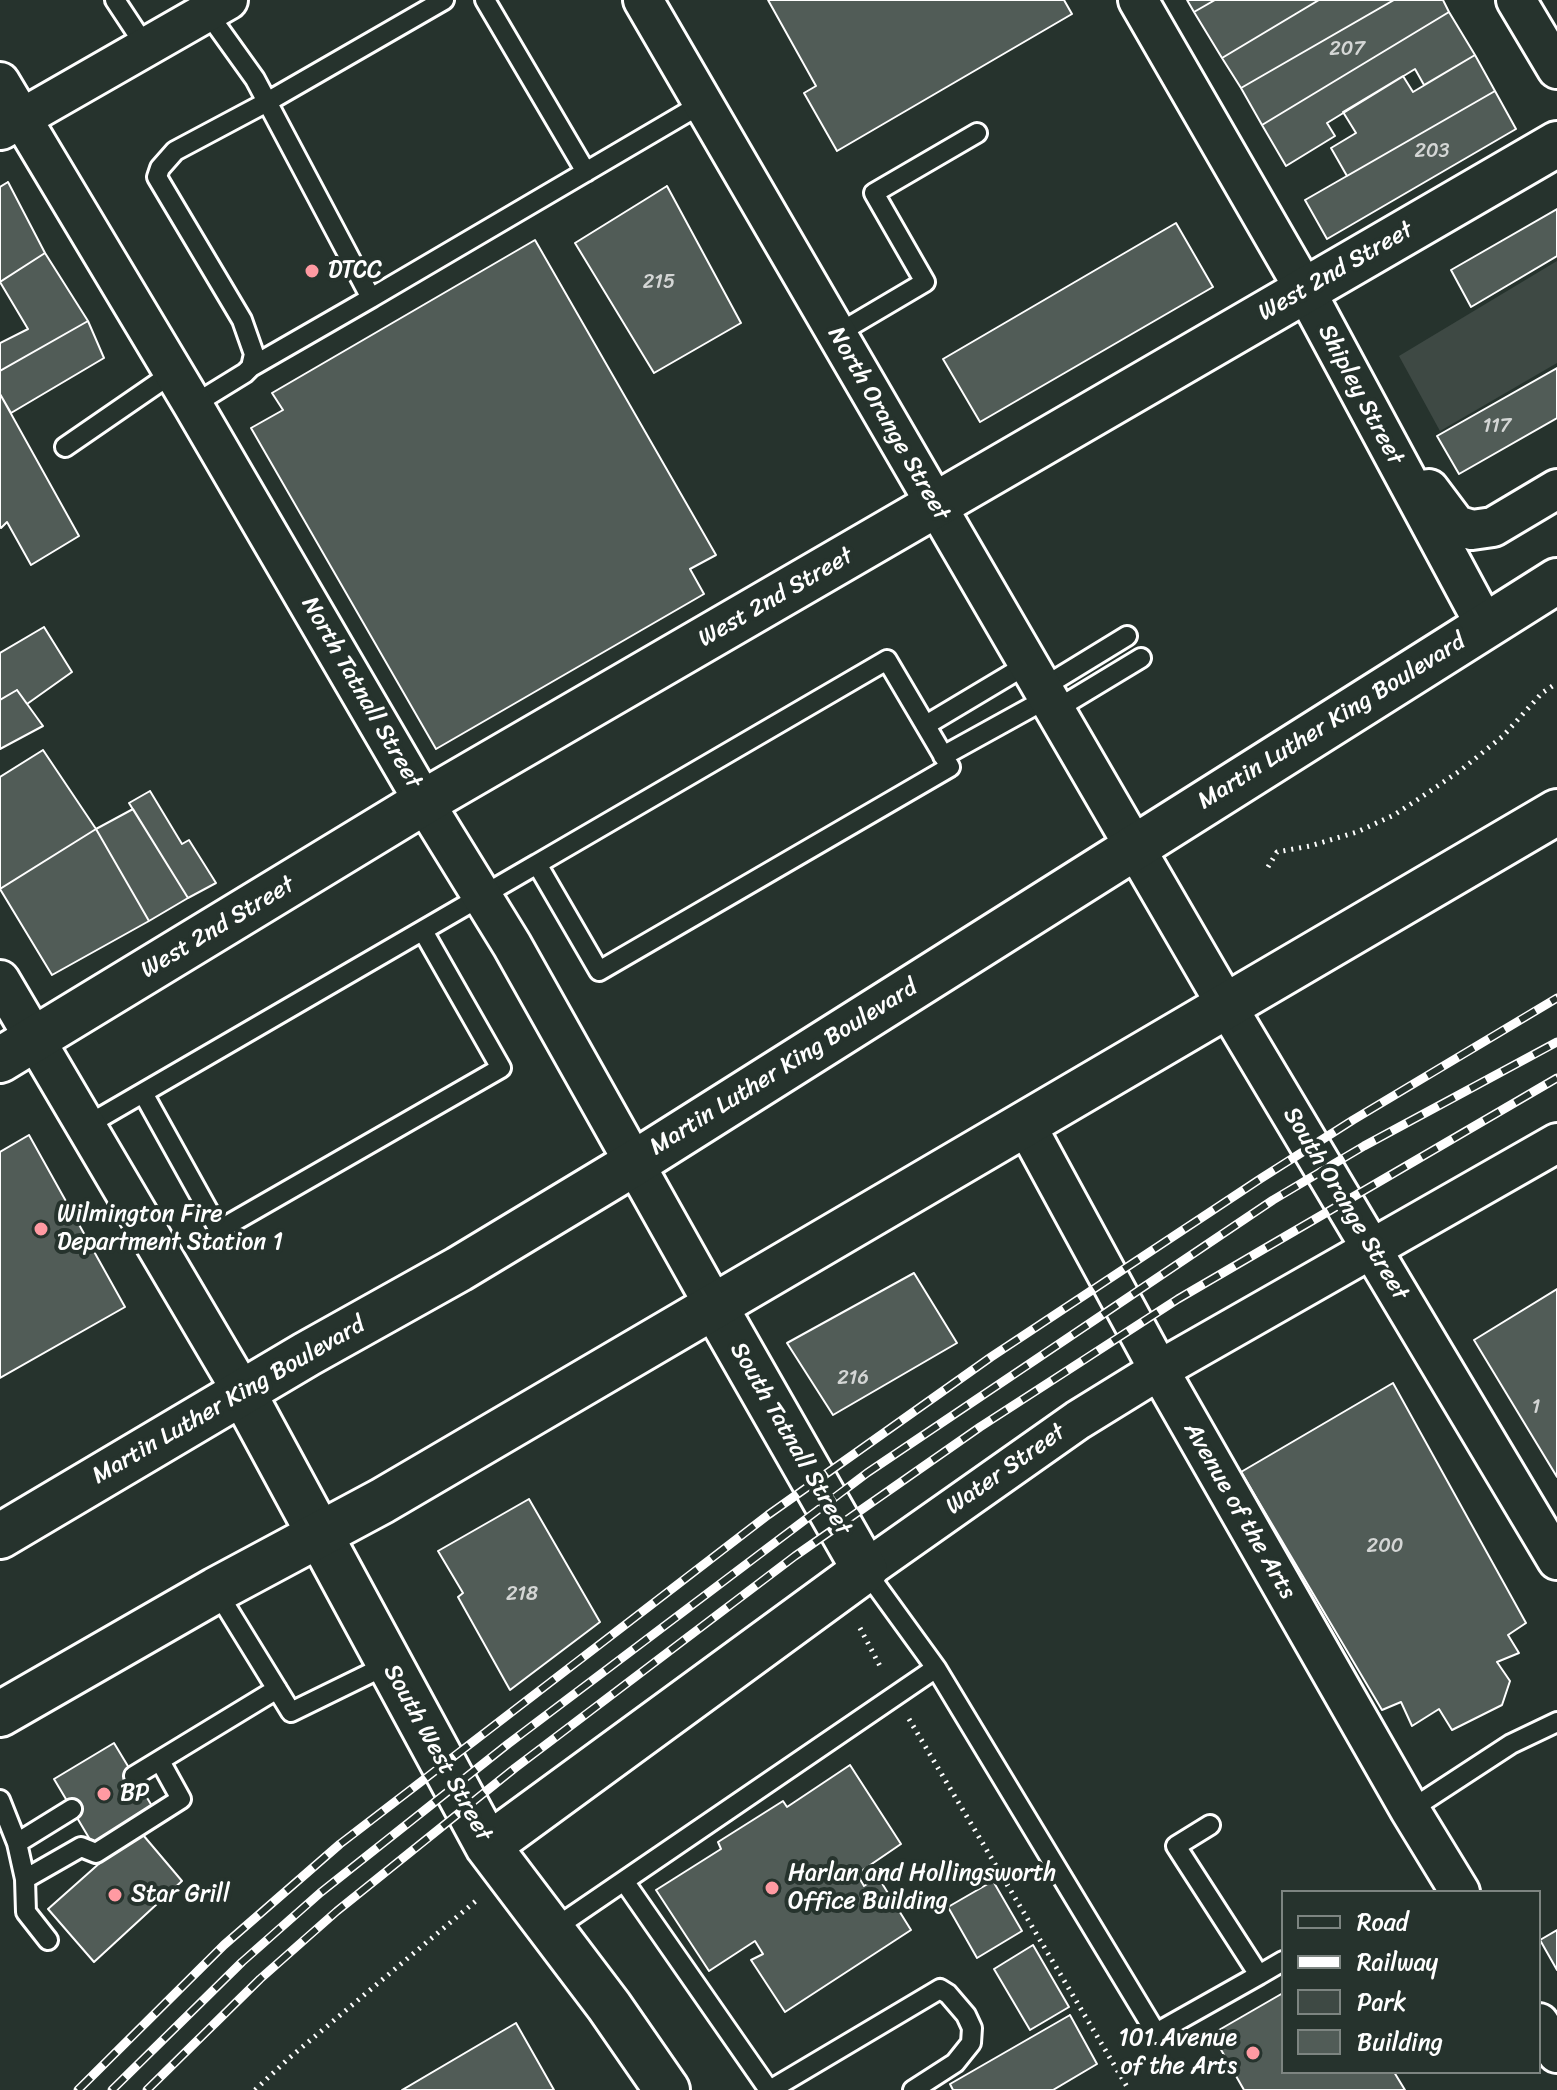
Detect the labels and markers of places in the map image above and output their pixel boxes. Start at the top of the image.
place label: DTCC [328,257,382,285]
marker: DTCC [303,262,321,280]
place label: Wilmington Fire Department Station 1 [57,1201,283,1257]
marker: Wilmington Fire Department Station 1 [32,1220,50,1238]
place label: BP [120,1780,149,1808]
marker: BP [95,1785,113,1803]
place label: Harlan and Hollingsworth Office Building [788,1860,1056,1916]
marker: Harlan and Hollingsworth Office Building [763,1879,781,1897]
place label: Star Grill [131,1881,230,1909]
marker: Star Grill [106,1886,124,1904]
place label: 101 Avenue of the Arts [1118,2025,1237,2081]
marker: 101 Avenue of the Arts [1244,2044,1262,2062]

